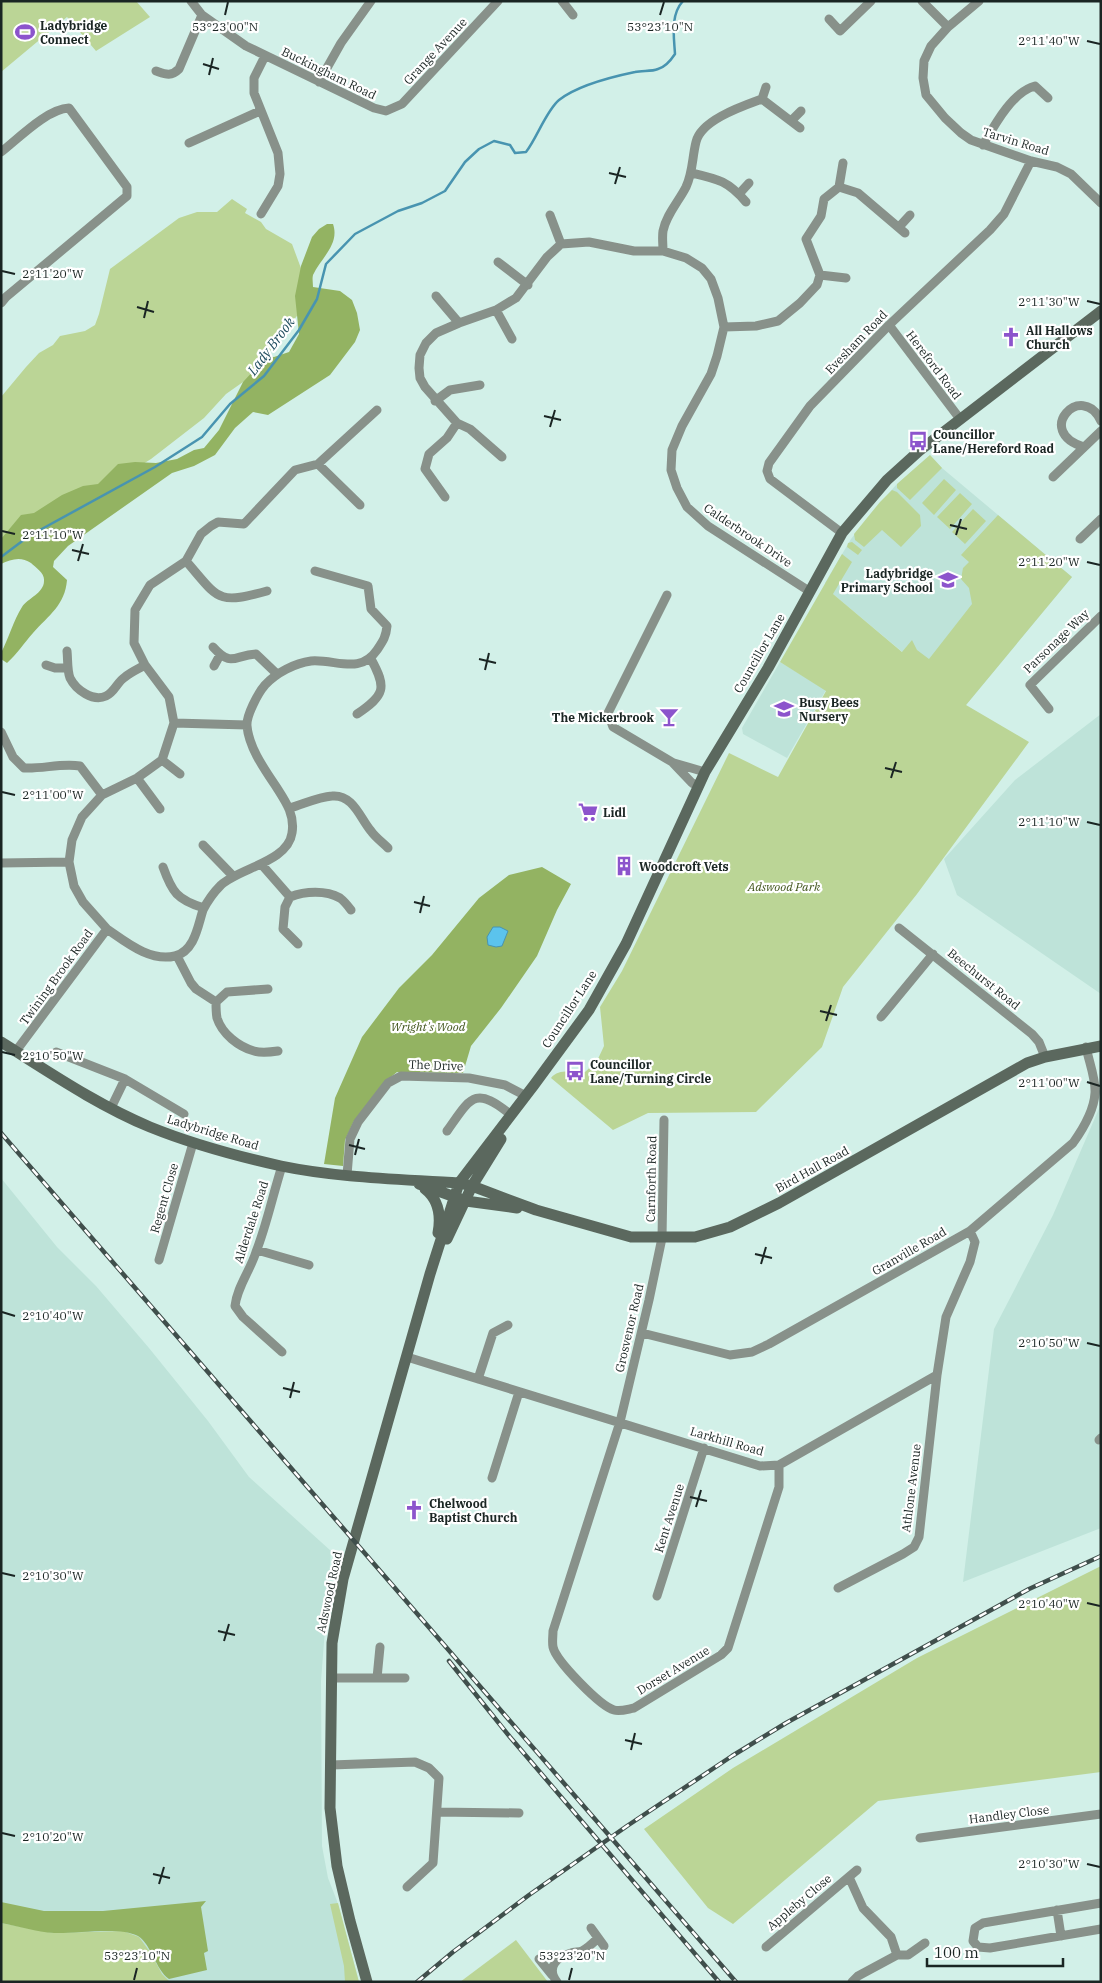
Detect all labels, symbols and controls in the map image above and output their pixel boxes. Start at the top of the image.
street label: Grange Avenue [400,14,470,88]
place label: Ladybridge Connect [40,18,108,47]
text: 53°23'00"N [192,19,258,34]
text: 53°23'10"N [627,19,693,34]
sports icon: Ladybridge Connect [14,21,36,43]
text: 2°11'40"W [1018,33,1080,48]
street label: Buckingham Road [279,44,379,102]
street label: Tarvin Road [981,124,1051,158]
text: 2°11'20"W [22,266,84,281]
text: 2°11'30"W [1018,294,1080,309]
street label: Evesham Road [822,307,890,377]
water label: Lady Brook [243,313,299,379]
place label: All Hallows Church [1026,323,1093,352]
church icon: All Hallows Church [1000,326,1022,348]
street label: Hereford Road [903,328,965,402]
place label: Councillor Lane/Hereford Road [933,427,1055,456]
bus stop icon: Councillor Lane/Hereford Road [907,430,929,452]
street label: Calderbrook Drive [701,500,795,570]
text: 2°11'10"W [22,527,84,542]
text: 2°11'20"W [1018,554,1080,569]
place label: Ladybridge Primary School [841,566,933,595]
school or university icon: Ladybridge Primary School [937,569,959,591]
street label: Parsonage Way [1020,606,1092,676]
street label: Councillor Lane [730,611,788,695]
place label: Busy Bees Nursery [799,695,859,724]
school or university icon: Busy Bees Nursery [773,698,795,720]
bar icon: The Mickerbrook [658,706,680,728]
place label: The Mickerbrook [552,710,655,725]
text: 2°11'00"W [22,787,84,802]
supermarket icon: Lidl [577,801,599,823]
place label: Lidl [603,805,626,820]
text: 2°11'10"W [1018,814,1080,829]
building icon: Woodcroft Vets [613,855,635,877]
place label: Woodcroft Vets [639,859,729,874]
park label: Adswood Park [747,879,821,894]
street label: Twining Brook Road [16,926,96,1028]
street label: Beechurst Road [945,945,1023,1013]
street label: Councillor Lane [538,967,600,1051]
park label: Wright's Wood [391,1019,466,1034]
text: 2°10'50"W [22,1048,84,1063]
street label: The Drive [408,1057,464,1073]
place label: Councillor Lane/Turning Circle [590,1057,712,1086]
bus stop icon: Councillor Lane/Turning Circle [564,1060,586,1082]
text: 2°11'00"W [1018,1075,1080,1090]
street label: Ladybridge Road [165,1111,261,1153]
street label: Carnforth Road [643,1136,659,1222]
street label: Bird Hall Road [773,1143,851,1195]
street label: Regent Close [147,1161,181,1235]
street label: Alderdale Road [231,1179,271,1265]
street label: Granville Road [869,1224,949,1278]
street label: Grosvenor Road [612,1282,646,1374]
text: 2°10'40"W [22,1308,84,1323]
text: 2°10'50"W [1018,1335,1080,1350]
street label: Larkhill Road [688,1423,766,1459]
street label: Athlone Avenue [898,1443,924,1533]
street label: Kent Avenue [651,1482,687,1554]
place label: Chelwood Baptist Church [429,1496,518,1525]
church icon: Chelwood Baptist Church [403,1499,425,1521]
street label: Adswood Road [313,1550,345,1634]
text: 2°10'30"W [22,1568,84,1583]
text: 2°10'40"W [1018,1596,1080,1611]
street label: Dorset Avenue [634,1642,712,1698]
street label: Handley Close [968,1802,1050,1826]
text: 2°10'20"W [22,1829,84,1844]
text: 2°10'30"W [1018,1856,1080,1871]
street label: Appleby Close [764,1871,834,1933]
scale bar [927,1936,1063,1968]
text: 100 m [934,1943,979,1962]
text: 53°23'10"N [104,1948,170,1963]
text: 53°23'20"N [539,1948,605,1963]

